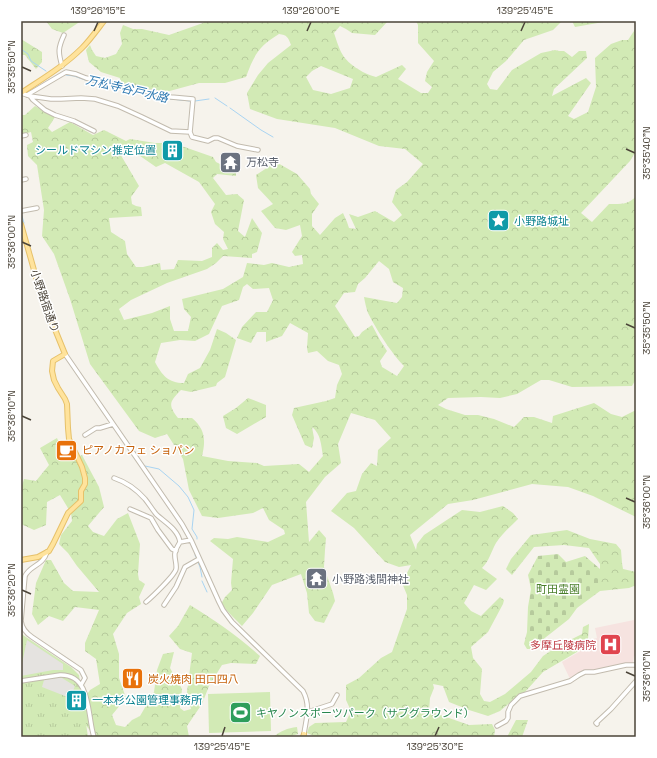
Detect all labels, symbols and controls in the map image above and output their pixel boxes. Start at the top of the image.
text: 139°26'15"E [71,4,126,17]
text: 139°26'00"E [282,4,340,17]
text: 139°25'45"E [497,4,554,17]
text: 35°35'50"N [5,40,18,94]
water label: 万松寺谷戸水路 [84,72,171,106]
text: 35°35'40"N [640,126,653,180]
building icon: シールドマシン推定位置 [159,137,185,163]
place label: シールドマシン推定位置 [35,143,156,157]
temple icon: 万松寺 [218,149,244,175]
place label: 万松寺 [246,155,279,169]
place icon: 小野路城址 [485,208,511,234]
place label: 小野路城址 [514,214,569,228]
text: 35°36'00"N [5,215,18,269]
street label: 小野路宿通り [28,268,62,334]
text: 35°35'50"N [640,301,653,355]
text: 35°36'10"N [5,390,18,442]
cafe icon: ピアノカフェ ショパン [54,437,80,463]
place label: ピアノカフェ ショパン [82,443,194,457]
text: 35°36'00"N [640,475,653,529]
text: 35°36'20"N [5,563,18,617]
temple icon: 小野路浅間神社 [304,566,330,592]
place label: 小野路浅間神社 [332,572,409,586]
park label: 町田霊園 [536,582,580,596]
hospital icon: 多摩丘陵病院 [598,632,624,658]
place label: 多摩丘陵病院 [530,638,596,652]
text: 35°36'10"N [640,650,653,702]
restaurant icon: 炭火焼肉 田口四八 [119,666,145,692]
place label: 炭火焼肉 田口四八 [148,672,239,686]
building icon: 一本杉公園管理事務所 [63,687,89,713]
place label: 一本杉公園管理事務所 [92,693,203,707]
sports icon: キヤノンスポーツパーク（サブグラウンド） [227,700,253,726]
place label: キヤノンスポーツパーク（サブグラウンド） [256,706,475,720]
text: 139°25'45"E [194,740,251,753]
text: 139°25'30"E [406,740,464,753]

